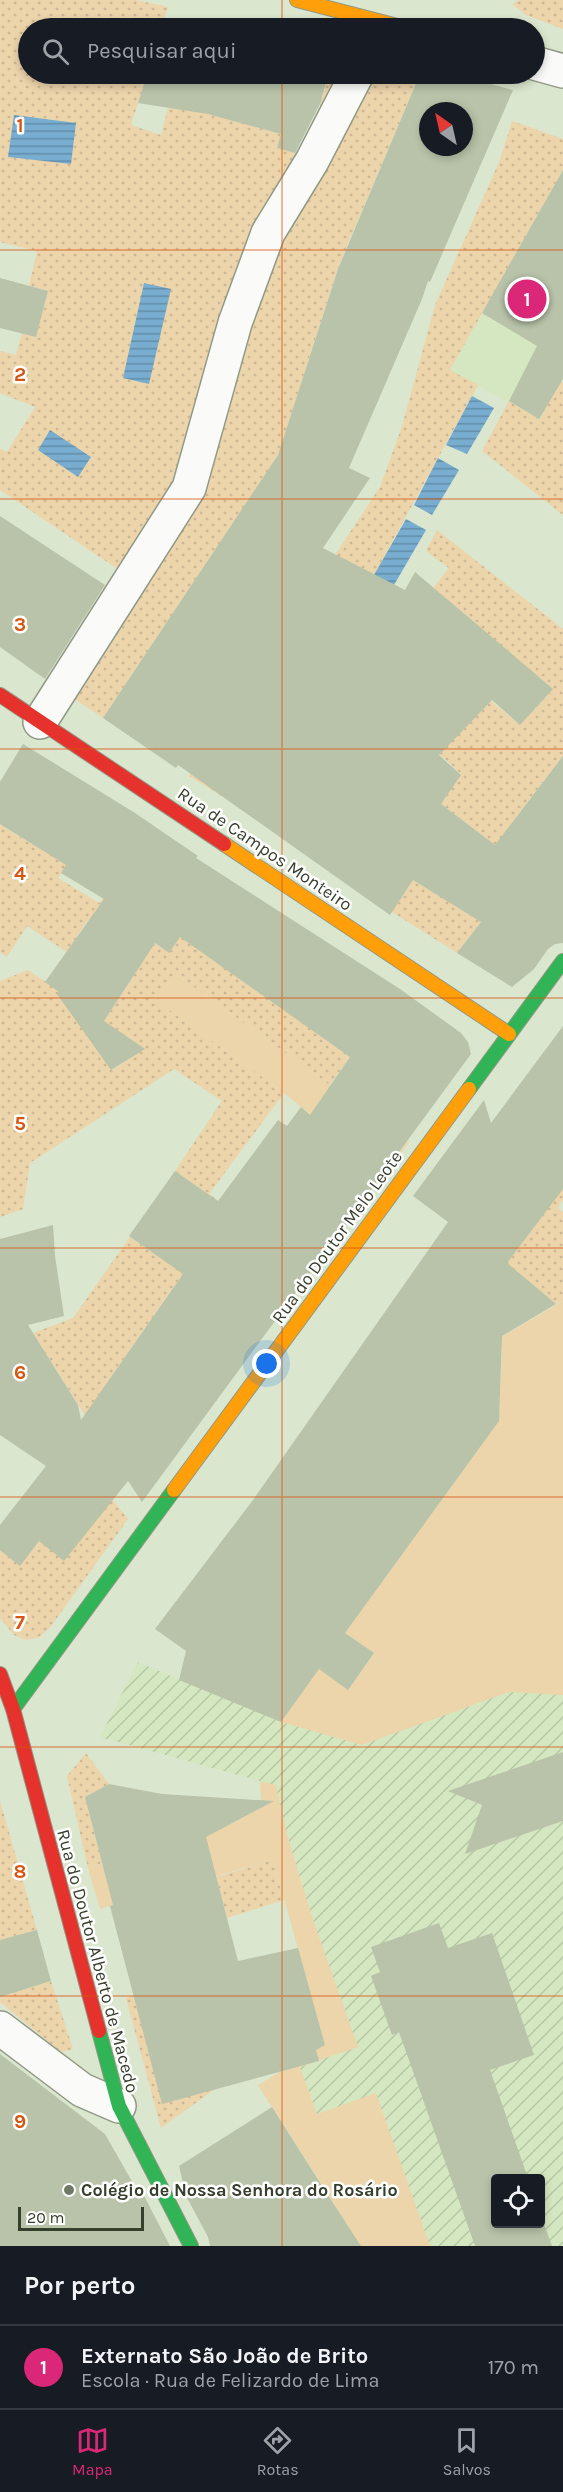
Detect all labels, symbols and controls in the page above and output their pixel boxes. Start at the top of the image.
search box [18,18,545,84]
icon: search [39,35,72,68]
text: Pesquisar aqui [87,38,236,64]
north arrow [419,102,473,156]
text: 1 [16,114,24,137]
pin: 1 [508,276,546,322]
text: 2 [14,363,26,386]
text: 3 [14,613,26,636]
street label: Rua de Campos Monteiro [174,782,356,916]
text: 4 [14,862,26,885]
text: 5 [14,1112,26,1135]
street label: Rua do Doutor Melo Leote [267,1146,407,1328]
your location [252,1349,281,1378]
text: 6 [14,1361,26,1384]
text: 7 [15,1611,25,1634]
street label: Rua do Doutor Alberto de Macedo [52,1827,144,2095]
text: 8 [14,1860,26,1883]
text: 9 [14,2110,26,2133]
map controls [491,2174,545,2228]
button: locate [491,2174,545,2228]
place label: Colégio de Nossa Senhora do Rosário [81,2179,398,2201]
marker: Colégio de Nossa Senhora do Rosário [62,2183,76,2197]
scale bar [18,2204,144,2232]
text: 20 m [27,2208,65,2227]
text: Por perto [24,2270,135,2301]
text: Externato São João de Brito [81,2343,368,2369]
text: 1 [40,2356,47,2379]
text: 170 m [488,2356,539,2379]
text: Escola · Rua de Felizardo de Lima [81,2369,380,2392]
tab: Mapa [72,2424,113,2479]
tab: Rotas [257,2424,299,2479]
tab: Salvos [443,2424,491,2479]

